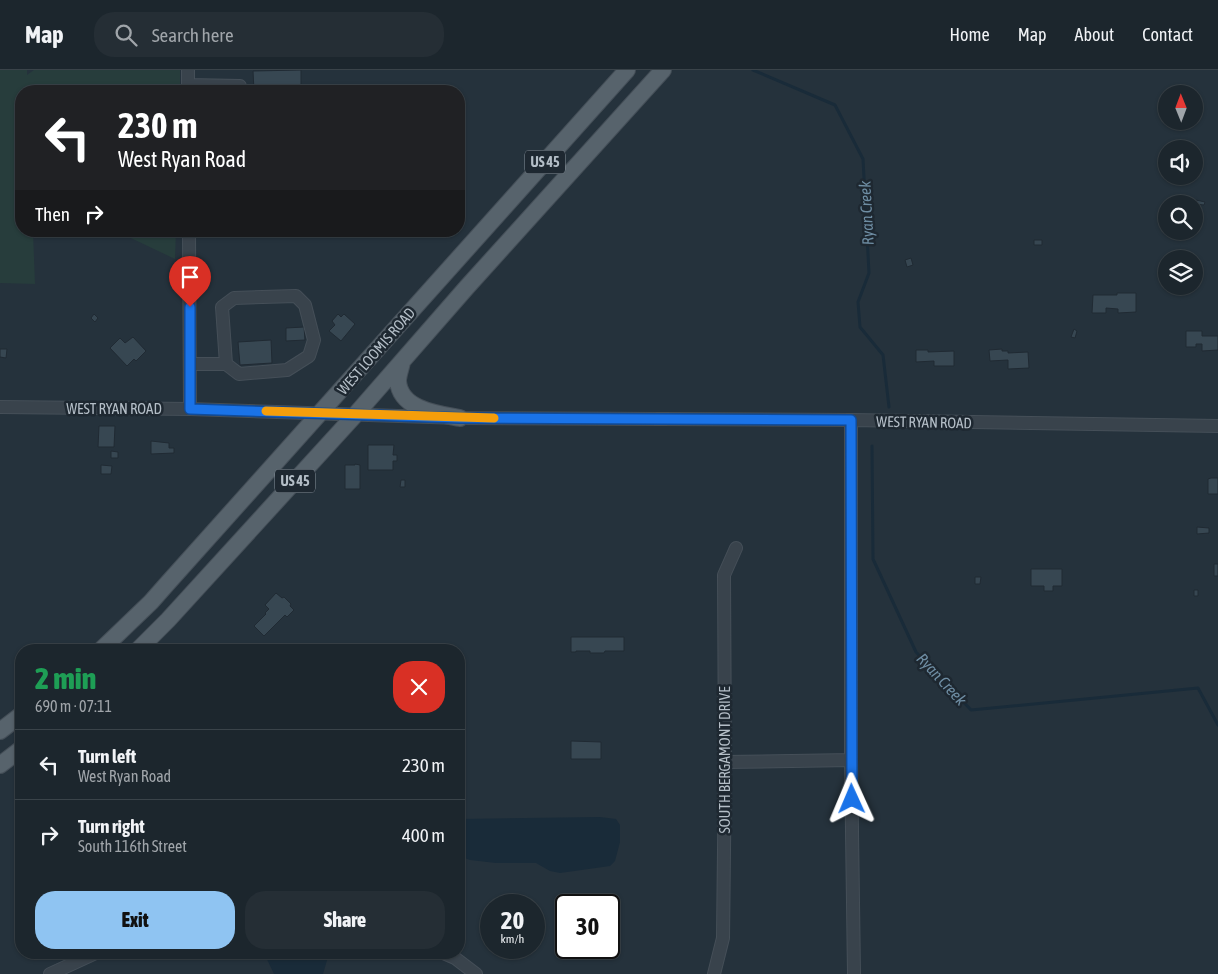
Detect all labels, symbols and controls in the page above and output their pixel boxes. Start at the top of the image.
search box [94,12,444,57]
text: Map [25,21,64,48]
icon: search [112,21,140,49]
text: Search here [152,24,234,46]
text: Home [950,24,990,45]
text: Map [1018,24,1047,45]
text: About [1075,24,1114,45]
text: Contact [1142,24,1193,45]
north arrow [1158,85,1202,130]
map controls [1158,85,1203,295]
icon: left [35,105,100,170]
text: 230 m [118,105,197,145]
button: sound [1158,140,1203,185]
text: West Ryan Road [118,146,246,172]
road number: US 45 [525,150,565,174]
water label: Ryan Creek [855,179,878,246]
button: search [1158,195,1203,240]
icon: right [80,200,108,228]
text: Then [35,203,70,225]
button: layers [1158,250,1203,295]
pin [169,256,211,307]
icon: arrive [176,263,204,291]
street label: WEST LOOMIS ROAD [334,304,418,398]
street label: WEST RYAN ROAD [66,400,162,417]
street label: WEST RYAN ROAD [876,413,972,431]
road number: US 45 [275,470,315,492]
water label: Ryan Creek [913,649,971,710]
text: 2 min [35,661,96,695]
button: close [393,661,445,713]
street label: SOUTH BERGAMONT DRIVE [716,686,733,834]
text: 690 m · 07:11 [35,697,112,715]
text: Turn left [78,745,136,767]
icon: left [35,751,63,779]
text: 230 m [402,754,445,776]
text: West Ryan Road [78,767,171,785]
position arrow [825,772,877,824]
text: Turn right [78,815,145,837]
icon: right [35,821,63,849]
text: 400 m [402,824,445,846]
text: South 116th Street [78,837,187,855]
button: Exit [35,891,235,949]
button: Share [245,891,445,949]
speed limit sign: 30 [555,894,620,959]
text: 20 [501,906,524,934]
text: km/h [501,932,524,946]

